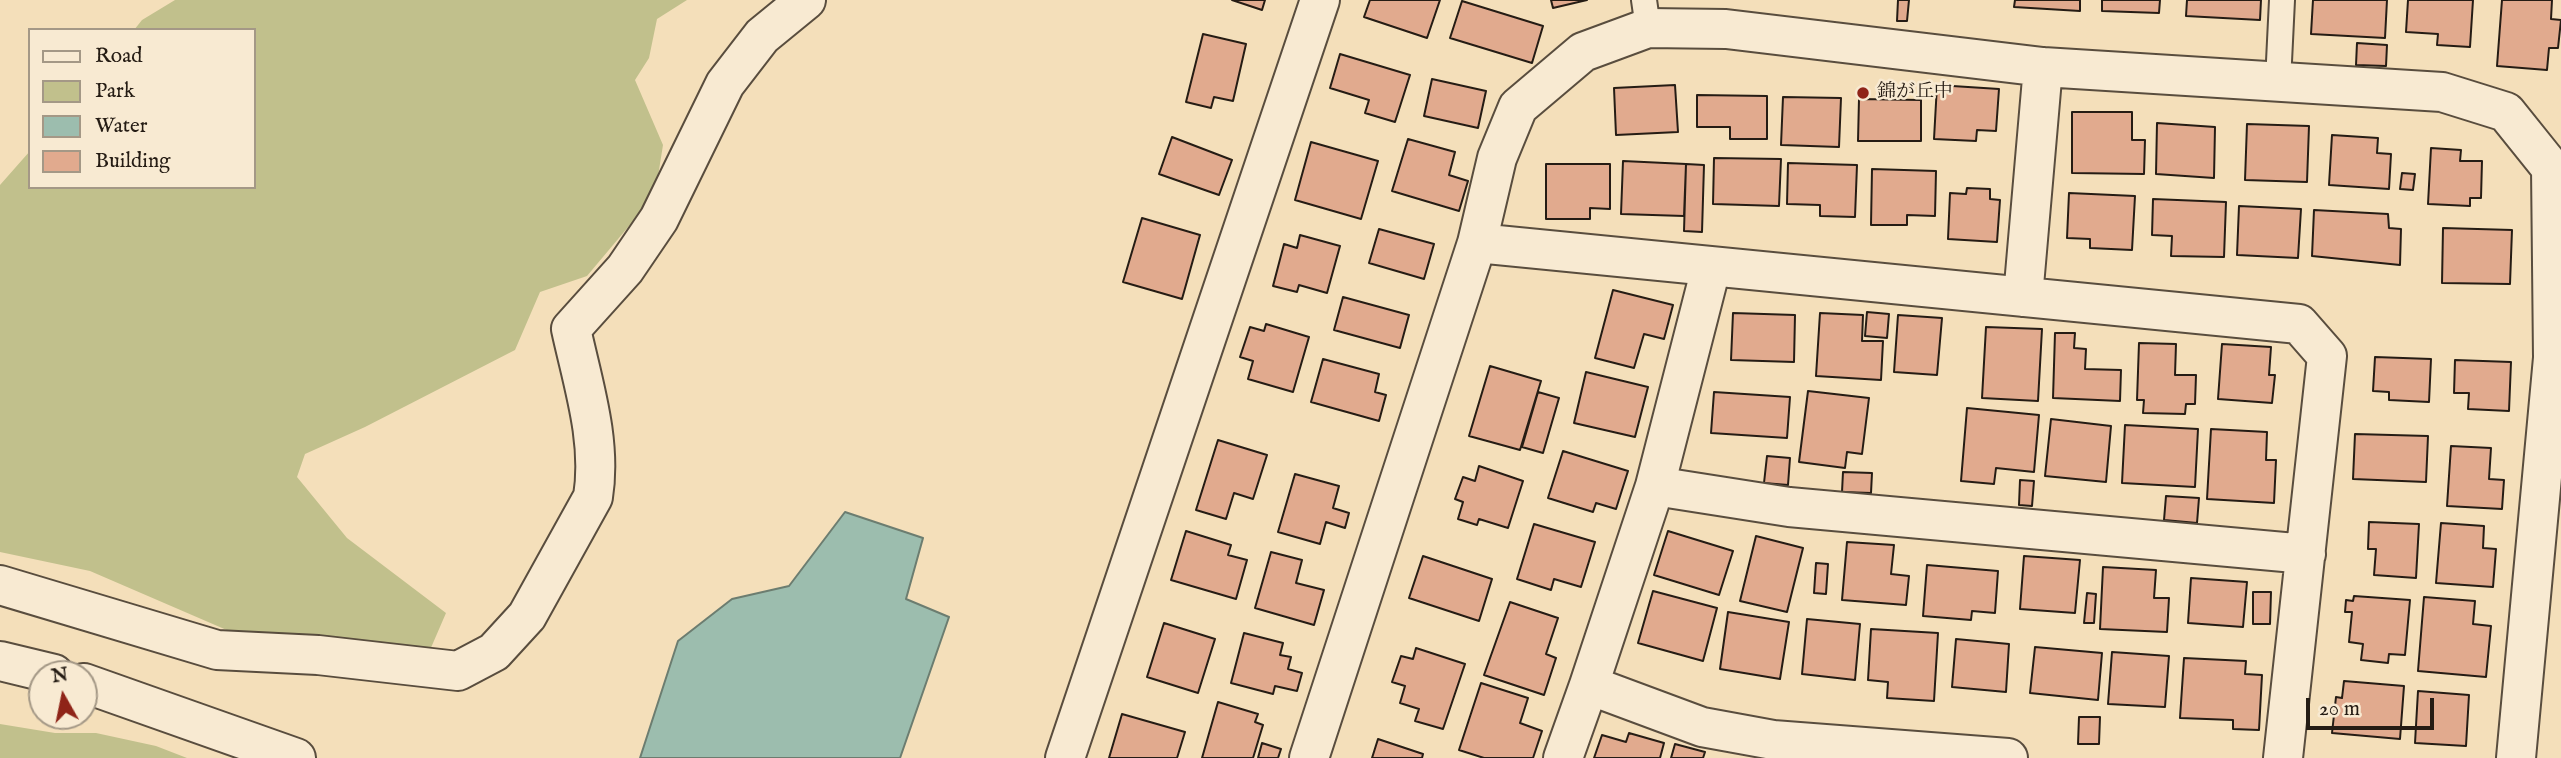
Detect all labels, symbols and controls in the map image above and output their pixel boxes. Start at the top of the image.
legend [28,28,256,189]
text: Road [95,43,142,70]
text: Park [95,78,135,105]
place label: 錦が丘中 [1877,82,1953,104]
marker: 錦が丘中 [1855,85,1871,101]
text: Water [95,113,147,140]
text: Building [95,148,170,175]
north arrow [28,660,98,730]
text: N [50,663,70,689]
scale bar [2309,684,2437,728]
text: 20 m [2319,696,2360,723]

